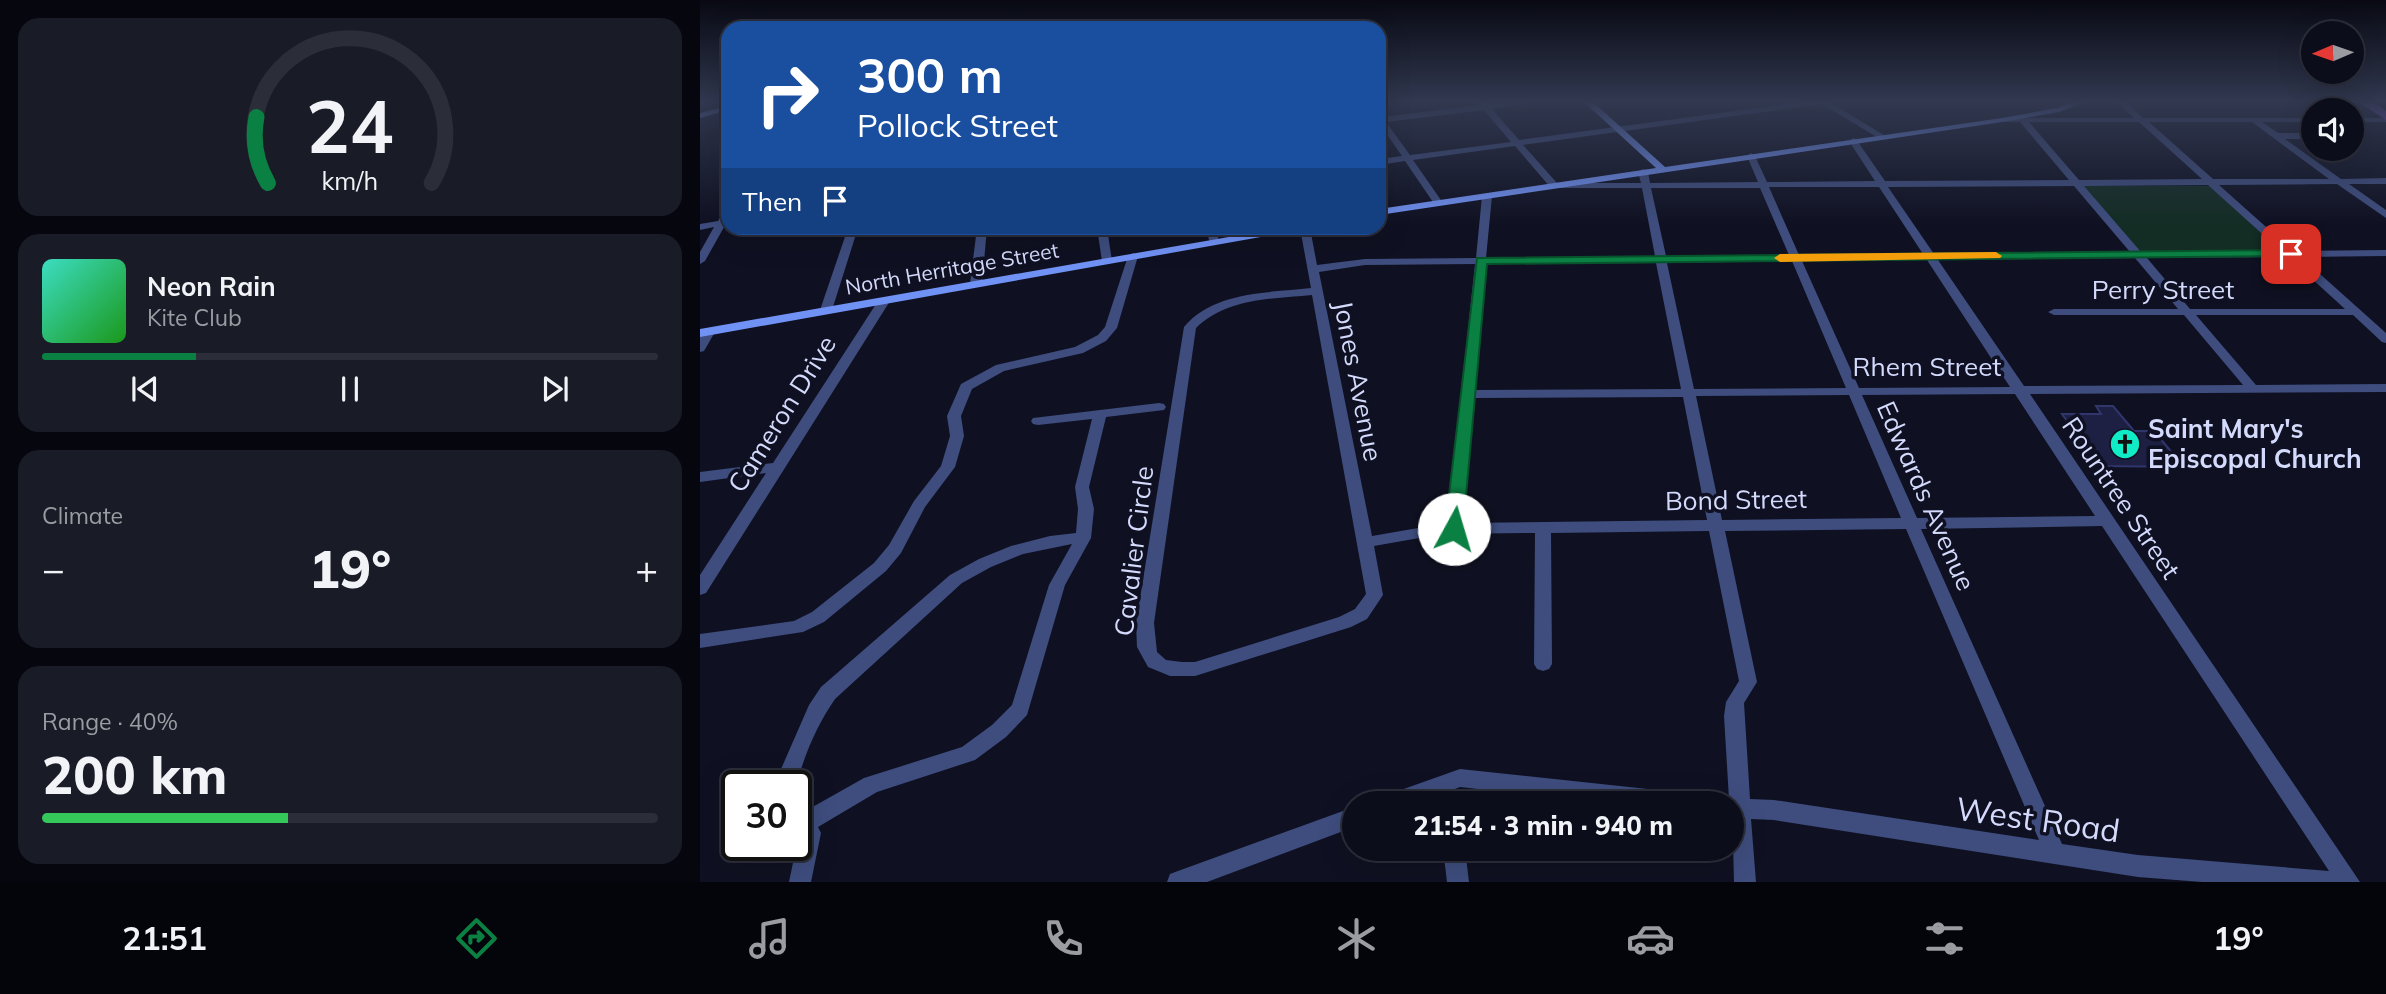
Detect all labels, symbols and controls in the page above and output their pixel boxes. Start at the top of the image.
north arrow [2301,21,2364,84]
map controls [2301,21,2364,161]
text: 300 m [857,44,1003,105]
icon: right [742,49,833,140]
text: 24 [306,80,394,171]
button: sound [2301,98,2364,161]
text: Pollock Street [857,105,1058,145]
text: km/h [322,165,378,196]
icon: arrive [816,182,854,220]
text: Then [742,185,802,218]
pin [2261,224,2321,284]
icon: arrive [2272,235,2310,273]
street label: North Herritage Street [843,236,1061,300]
text: Neon Rain [147,270,276,303]
street label: Perry Street [2092,273,2234,306]
street label: Jones Avenue [1327,298,1390,464]
text: Kite Club [147,303,242,332]
street label: Cameron Drive [720,329,843,498]
street label: Rhem Street [1853,350,2001,383]
icon: previous [126,370,164,408]
icon: pause [331,370,369,408]
icon: next [536,370,574,408]
street label: Edwards Avenue [1870,396,1983,596]
street label: Rountree Street [2055,411,2188,585]
place label: Saint Mary's Episcopal Church [2148,412,2362,475]
church icon: Saint Mary's Episcopal Church [2108,427,2142,461]
street label: Cavalier Circle [1107,464,1160,638]
street label: Bond Street [1665,482,1807,517]
position arrow [1417,492,1491,566]
text: Climate [42,501,123,530]
text: 19° [309,536,391,601]
text: − [42,545,65,593]
text: + [635,545,658,593]
text: Range · 40% [42,707,178,736]
text: 200 km [42,742,227,807]
speed limit sign: 30 [721,770,812,861]
street label: West Road [1954,788,2123,850]
text: 21:54 · 3 min · 940 m [1413,809,1673,842]
icon: directions [452,914,501,963]
icon: music [745,914,794,963]
icon: phone [1039,914,1088,963]
icon: climate [1332,914,1381,963]
icon: car [1626,914,1675,963]
icon: filters [1920,914,1969,963]
text: 21:51 [122,918,207,958]
text: 19° [2213,918,2264,958]

